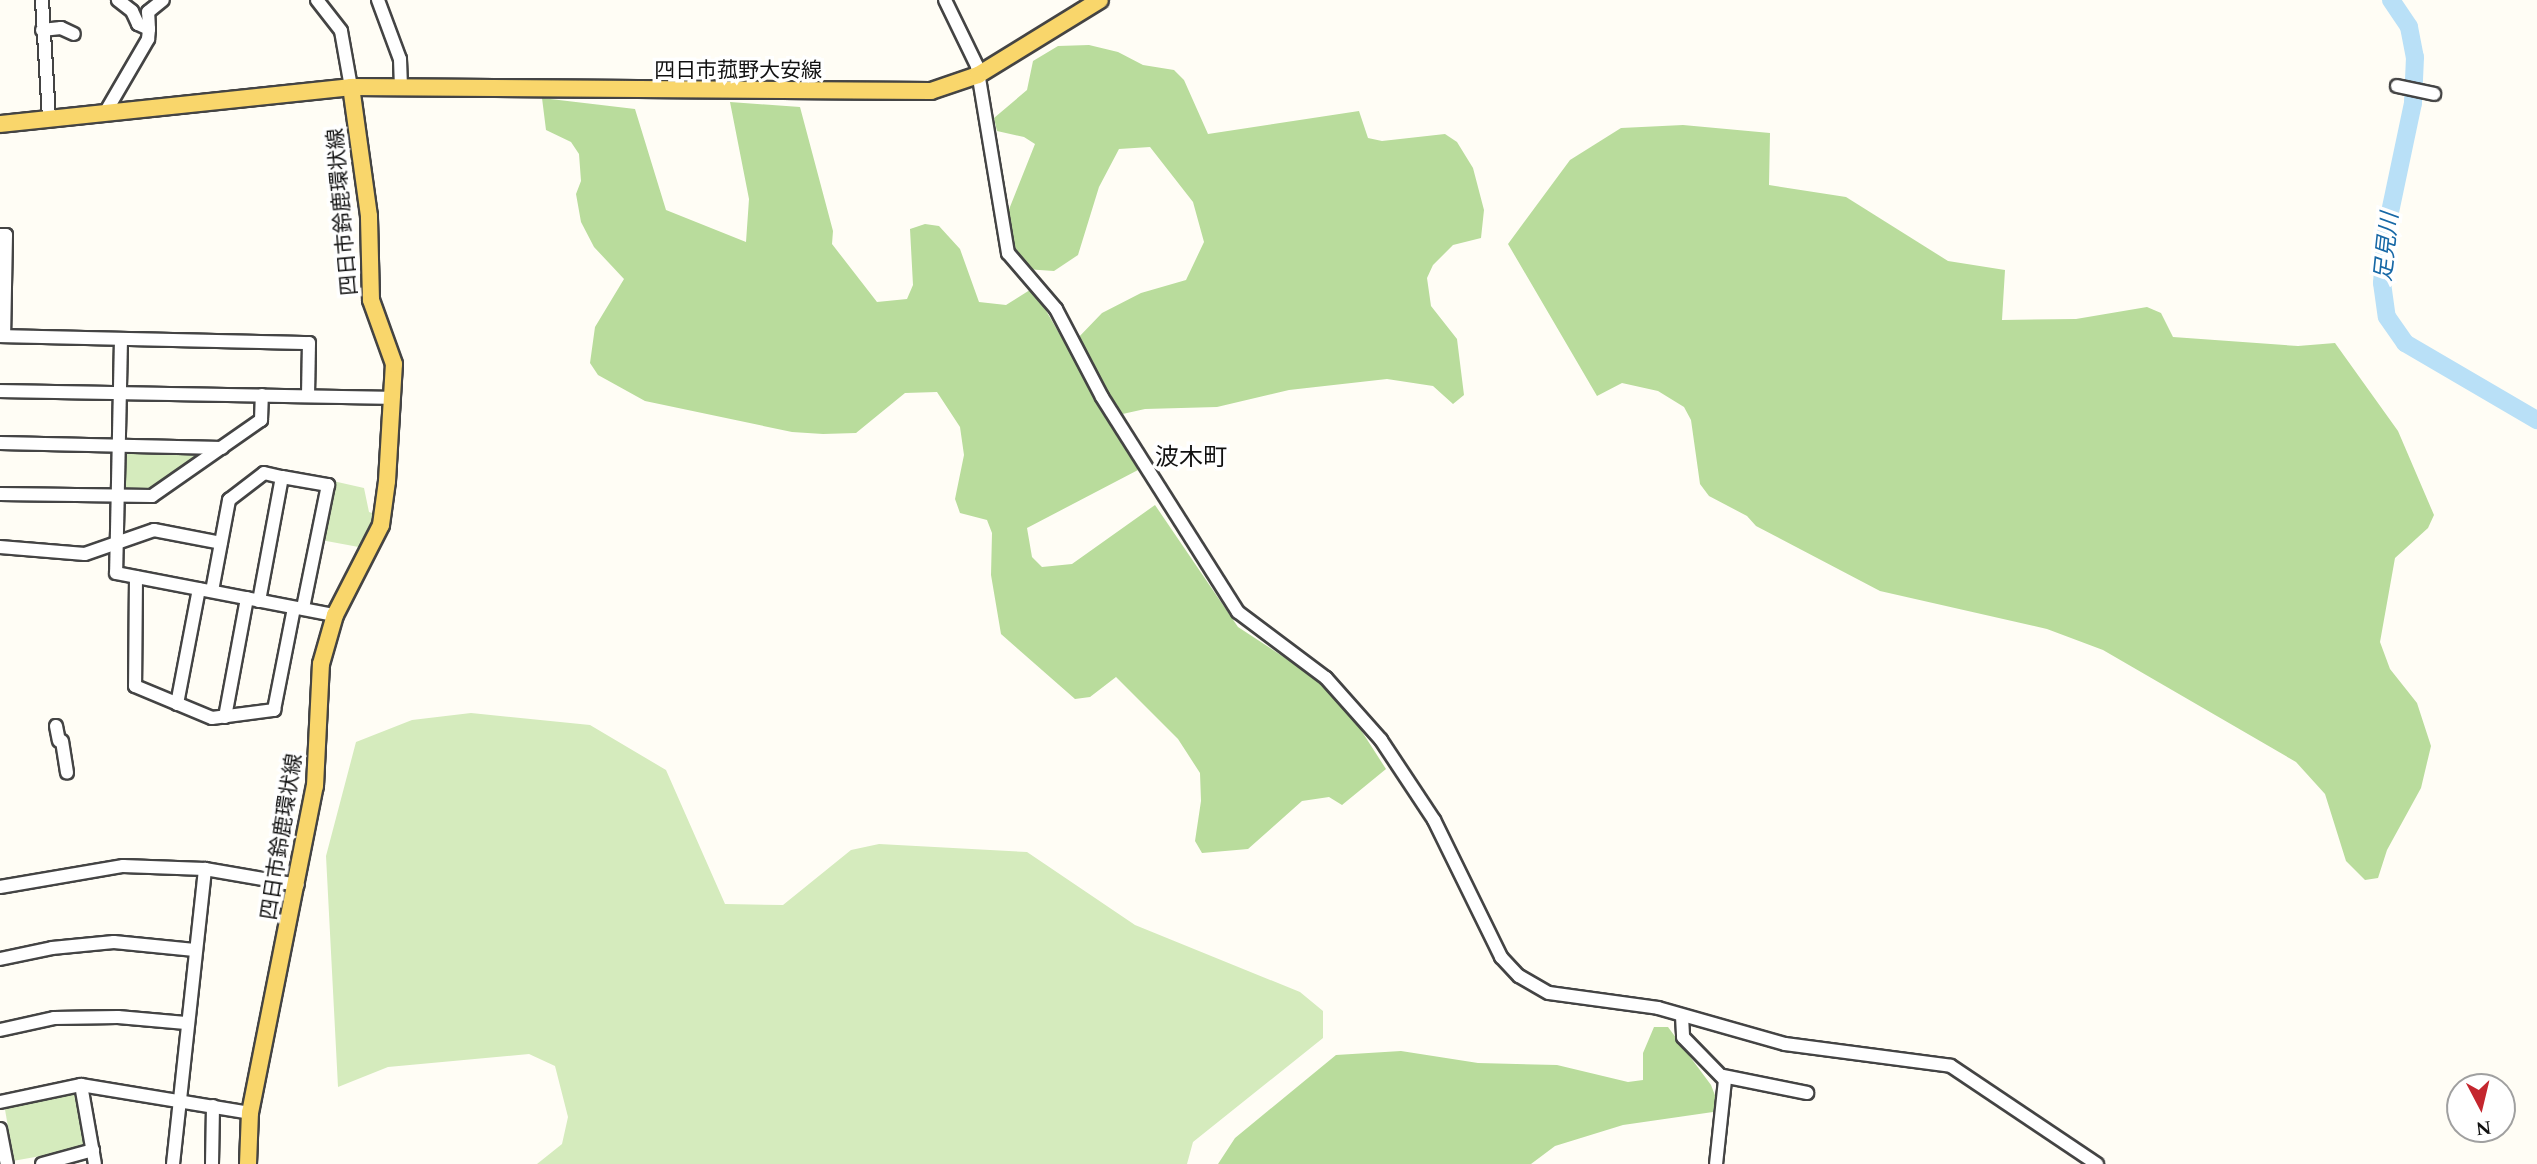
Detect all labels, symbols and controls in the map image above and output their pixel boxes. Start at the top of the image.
street label: 四日市菰野大安線 [654,58,822,84]
street label: 四日市鈴鹿環状線 [323,127,363,297]
water label: 足見川 [2371,211,2405,283]
district label: 波木町 [1155,445,1227,473]
street label: 四日市鈴鹿環状線 [256,752,308,922]
north arrow [2446,1073,2516,1143]
text: N [2474,1112,2493,1143]

